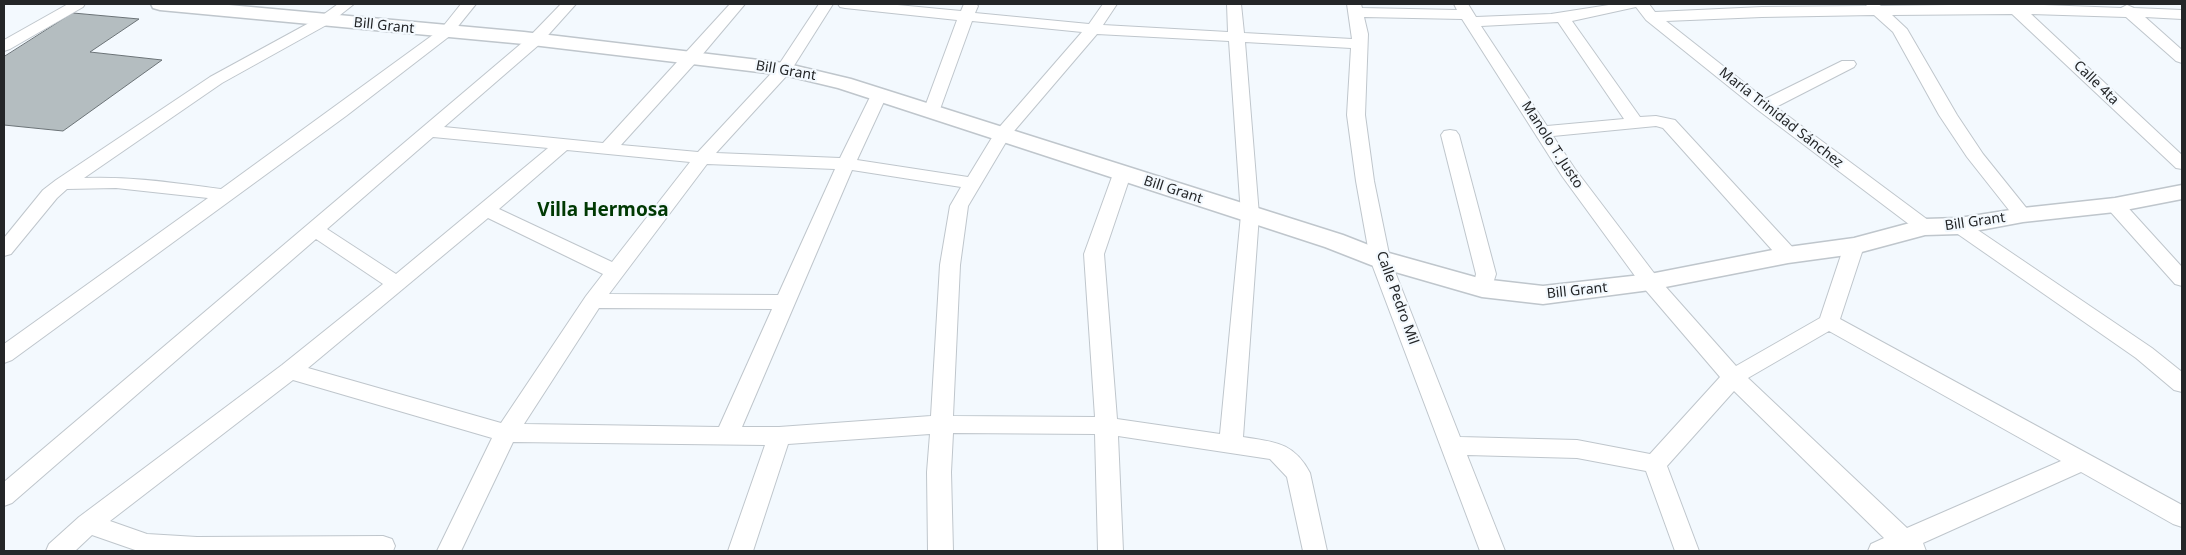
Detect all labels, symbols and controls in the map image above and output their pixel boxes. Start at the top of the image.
street label: Bill Grant [353,14,415,38]
street label: Bill Grant [755,57,817,85]
street label: Calle 4ta [2070,57,2122,109]
street label: María Trinidad Sánchez [1716,64,1846,172]
street label: Manolo T. Justo [1518,98,1586,192]
street label: Bill Grant [1141,173,1205,207]
district label: Villa Hermosa [537,200,669,222]
street label: Bill Grant [1944,209,2006,235]
street label: Calle Pedro Mil [1372,249,1422,347]
street label: Bill Grant [1546,279,1608,303]

